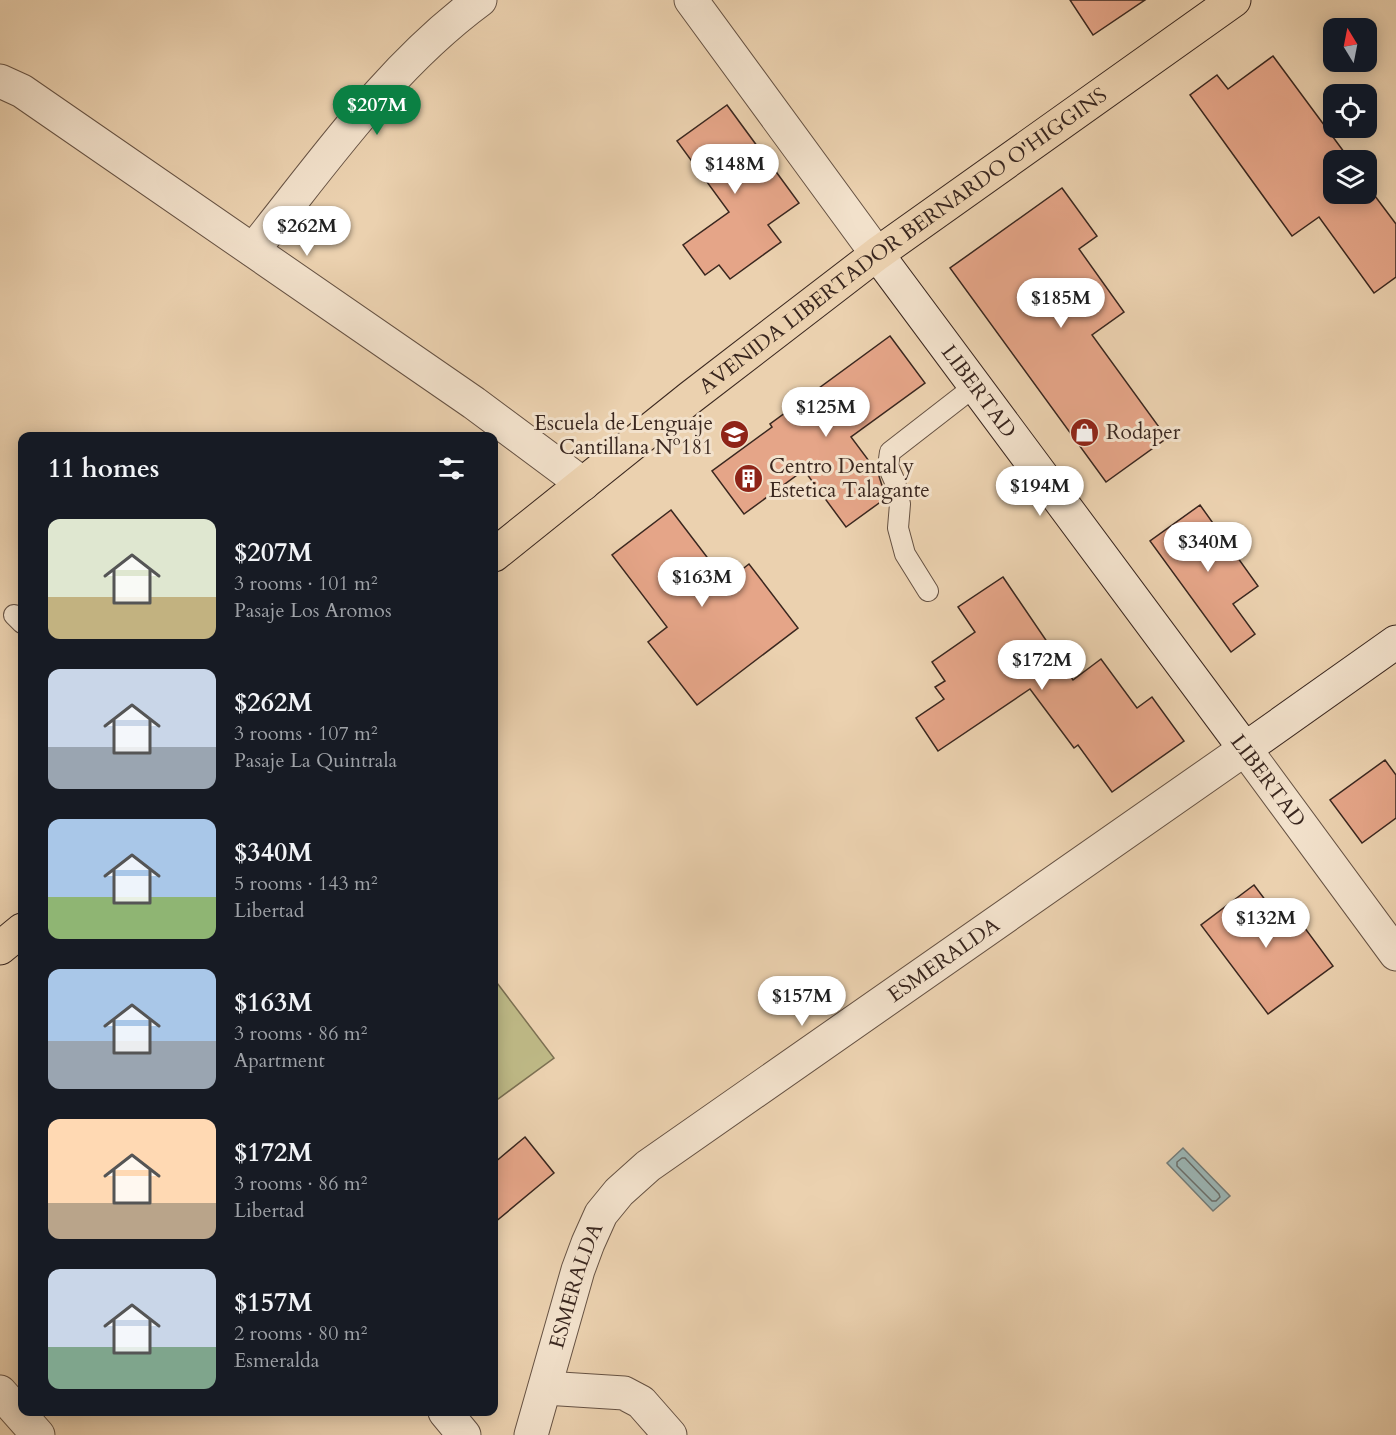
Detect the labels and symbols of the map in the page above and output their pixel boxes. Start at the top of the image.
north arrow [1323,18,1377,72]
street label: AVENIDA LIBERTADOR BERNARDO O'HIGGINS [693,83,1113,397]
pin: $207M [335,85,419,136]
pin: $148M [693,144,777,195]
pin: $262M [265,206,349,257]
pin: $185M [1019,278,1103,329]
street label: LIBERTAD [936,340,1022,442]
pin: $125M [784,387,868,438]
place label: Escuela de Lenguaje Cantillana Nº181 [534,409,713,462]
shop icon: Rodaper [1069,416,1101,448]
place label: Rodaper [1106,418,1181,447]
school or university icon: Escuela de Lenguaje Cantillana Nº181 [718,419,750,451]
place label: Centro Dental y Estetica Talagante [769,452,930,505]
building icon: Centro Dental y Estetica Talagante [732,462,764,494]
pin: $194M [998,466,1082,517]
pin: $340M [1166,522,1250,573]
pin: $163M [660,557,744,608]
pin: $172M [1000,640,1084,691]
street label: LIBERTAD [1224,729,1312,833]
pin: $132M [1224,898,1308,949]
street label: ESMERALDA [882,910,1005,1009]
pin: $157M [760,976,844,1027]
street label: ESMERALDA [542,1218,610,1352]

